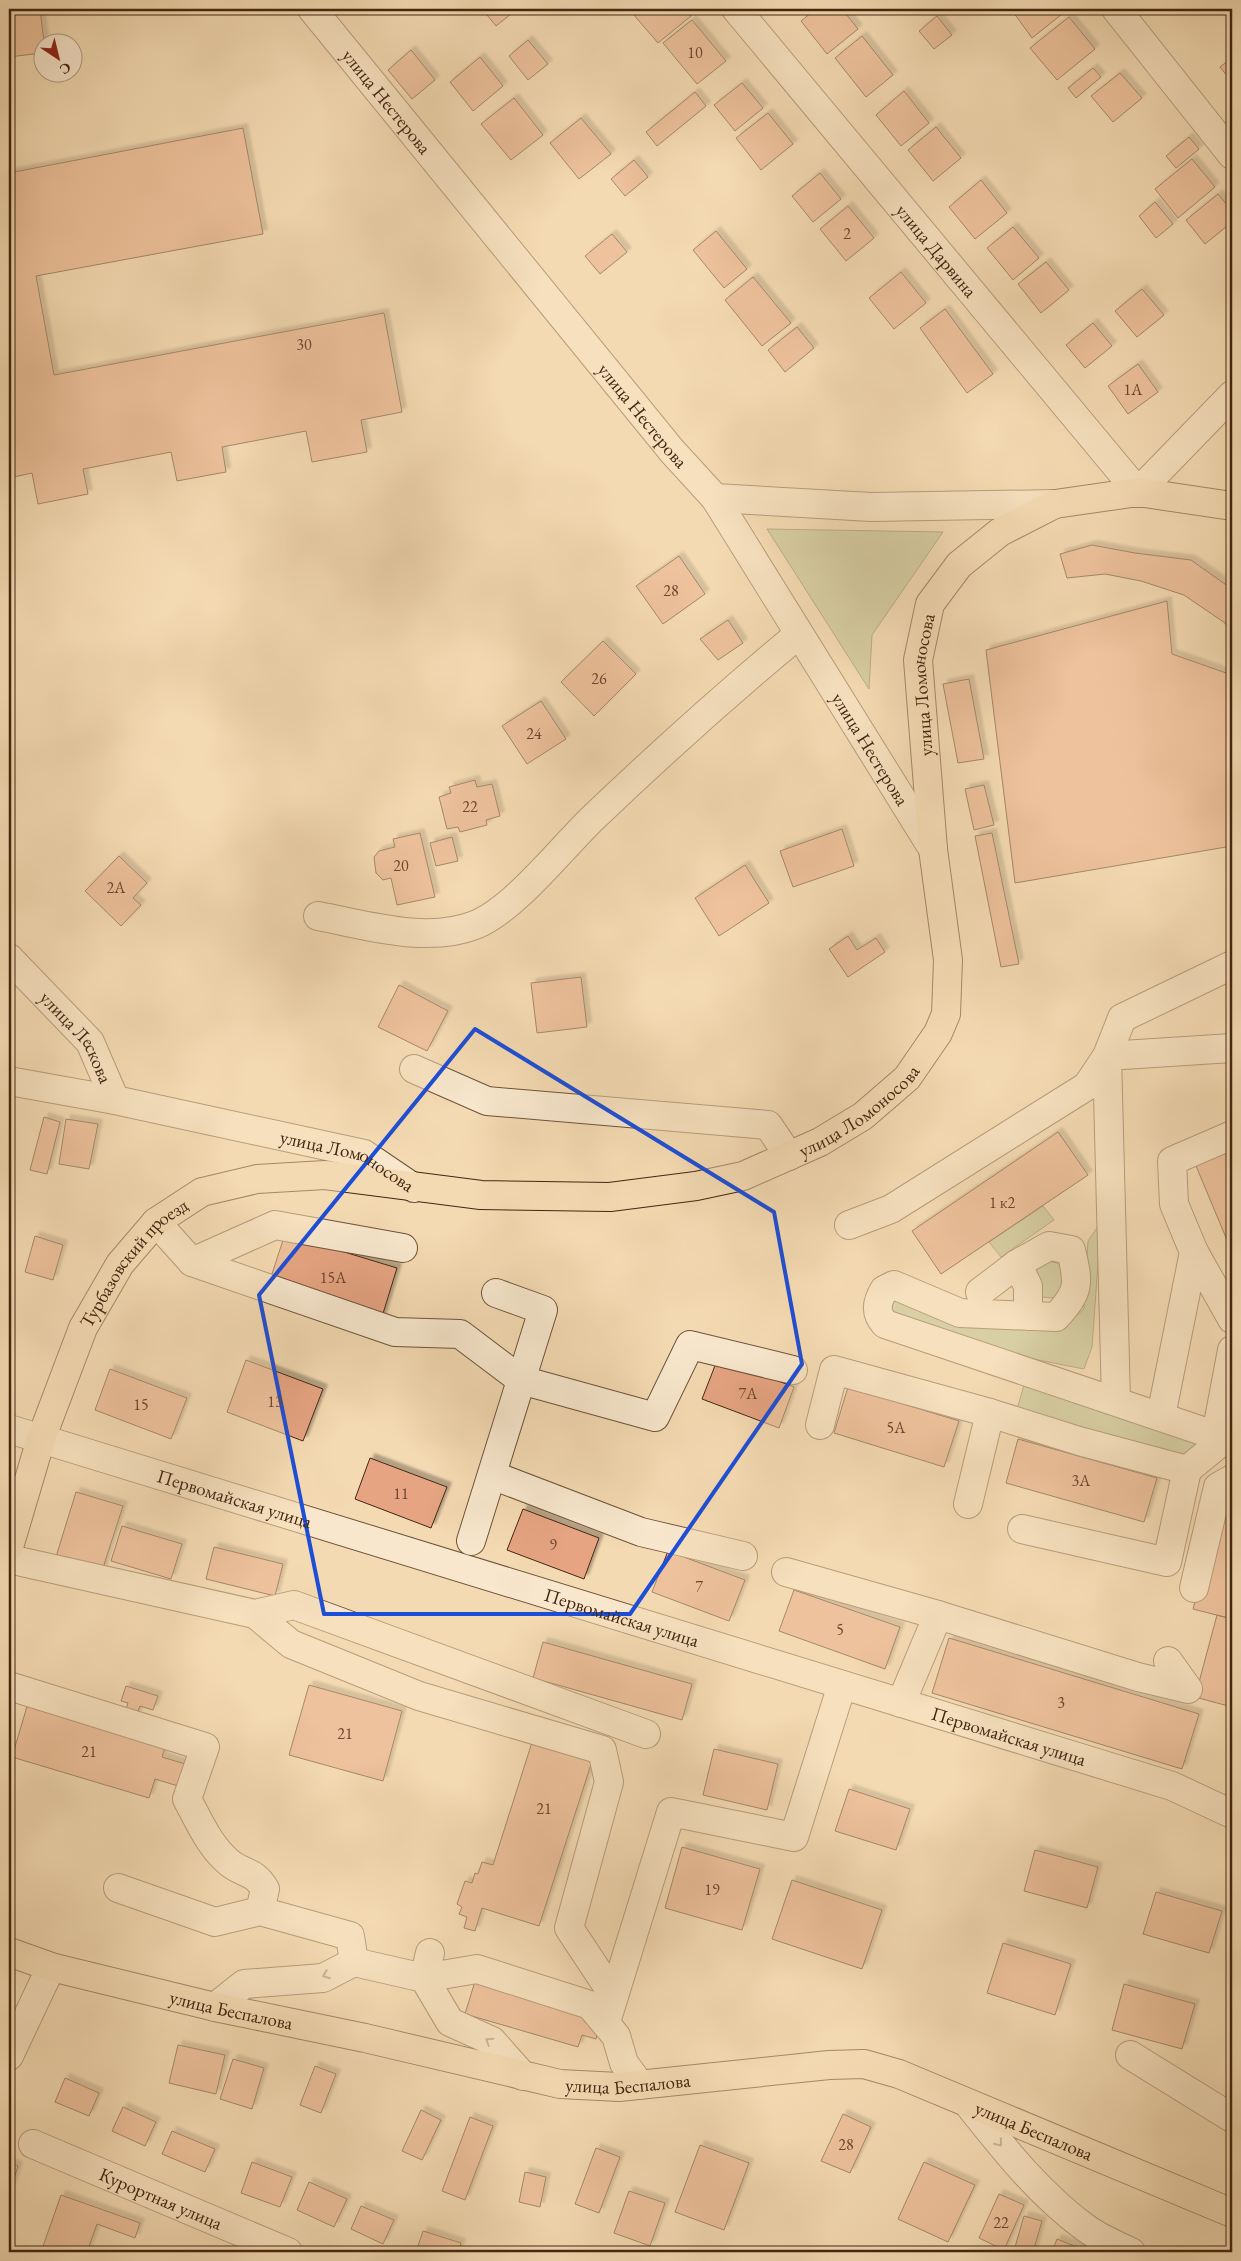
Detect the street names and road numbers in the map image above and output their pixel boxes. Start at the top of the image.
street label: улица Нестерова [336,44,437,160]
street label: улица Дарвина [890,199,983,303]
street label: улица Нестерова [592,358,693,474]
street label: улица Ломоносова [905,611,941,757]
street label: улица Нестерова [826,688,915,811]
street label: улица Лескова [34,986,118,1087]
street label: улица Ломоносова [795,1060,925,1163]
street label: улица Ломоносова [278,1124,419,1198]
street label: Турбазовский проезд [74,1192,193,1332]
street label: Первомайская улица [154,1463,315,1534]
street label: Первомайская улица [541,1582,702,1653]
street label: Первомайская улица [928,1701,1090,1772]
street label: улица Беспалова [167,1984,295,2036]
street label: улица Беспалова [565,2068,692,2101]
street label: улица Беспалова [971,2095,1097,2167]
street label: Курортная улица [95,2162,227,2236]

